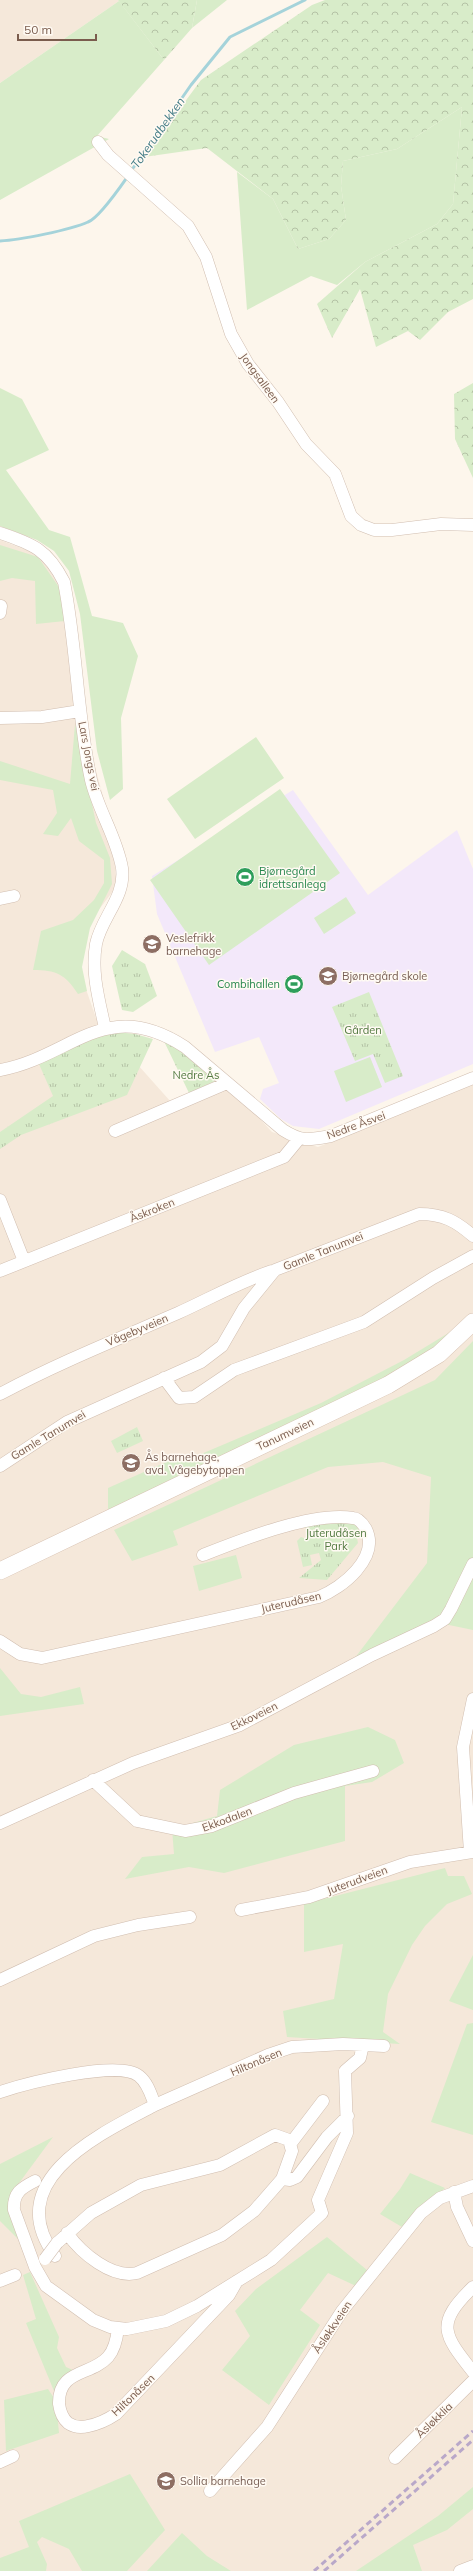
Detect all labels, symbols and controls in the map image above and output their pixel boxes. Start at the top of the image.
scale bar [18,16,96,42]
text: 50 m [24,22,52,37]
water label: Tokerudbekken [127,94,188,171]
street label: Jongsalleen [237,350,283,406]
street label: Lars Jongs vei [75,720,103,792]
place label: Bjørnegård idrettsanlegg [259,864,326,891]
sports icon: Bjørnegård idrettsanlegg [234,866,256,888]
place label: Veslefrikk barnehage [166,931,221,958]
school or university icon: Veslefrikk barnehage [141,933,163,955]
school or university icon: Bjørnegård skole [317,965,339,987]
place label: Bjørnegård skole [342,969,427,983]
sports icon: Combihallen [283,973,305,995]
place label: Combihallen [217,977,280,991]
park label: Gården [344,1023,382,1037]
park label: Nedre Ås [172,1067,220,1082]
street label: Nedre Åsvei [324,1107,387,1142]
street label: Åskroken [127,1194,177,1225]
street label: Gamle Tanumvei [281,1229,365,1273]
street label: Vågebyveien [104,1311,170,1349]
street label: Gamle Tanumvei [8,1407,88,1463]
street label: Tanumveien [254,1415,316,1453]
place label: Ås barnehage, avd. Vågebytoppen [145,1449,244,1477]
school or university icon: Ås barnehage, avd. Vågebytoppen [120,1452,142,1474]
park label: Juterudåsen Park [305,1526,367,1553]
street label: Juterudåsen [260,1588,322,1616]
street label: Ekkoveien [228,1699,280,1733]
street label: Ekkodalen [200,1803,254,1835]
street label: Juterudveien [325,1863,389,1897]
street label: Hiltonåsen [228,2045,284,2079]
street label: Åsløkkveien [309,2298,355,2356]
street label: Hiltonåsen [108,2371,158,2419]
street label: Åsløkklia [412,2398,455,2441]
school or university icon: Sollia barnehage [155,2470,177,2492]
place label: Sollia barnehage [180,2474,266,2488]

